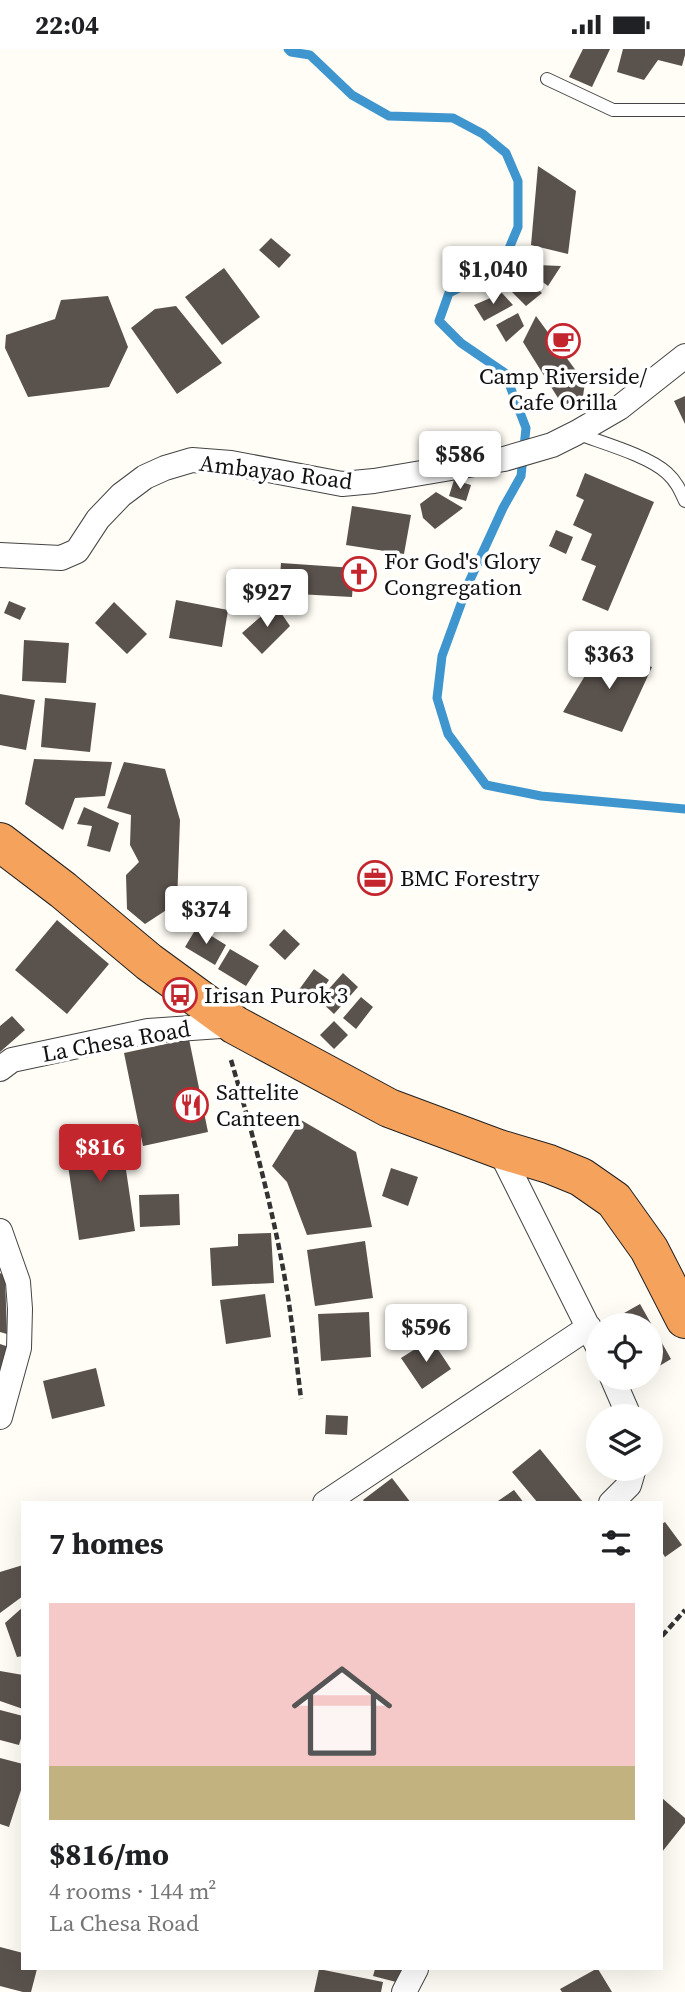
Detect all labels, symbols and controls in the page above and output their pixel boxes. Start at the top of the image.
text: 22:04 [35,7,99,43]
pin: $1,040 [436,247,550,306]
text: $1,040 [458,253,528,285]
cafe icon: Camp Riverside/ Cafe Orilla [544,322,582,360]
place label: Camp Riverside/ Cafe Orilla [479,360,647,418]
pin: $586 [419,431,501,491]
text: $586 [435,438,485,470]
street label: Ambayao Road [198,447,354,497]
place label: For God's Glory Congregation [384,545,541,603]
church icon: For God's Glory Congregation [340,555,378,593]
pin: $927 [226,569,308,629]
text: $927 [242,576,292,608]
pin: $363 [568,631,650,691]
text: $363 [584,638,634,670]
office icon: BMC Forestry [356,859,394,897]
place label: BMC Forestry [400,862,540,894]
pin: $374 [165,887,247,946]
text: $374 [181,893,231,925]
bus stop icon: Irisan Purok 3 [161,976,199,1014]
place label: Irisan Purok 3 [204,979,348,1011]
street label: La Chesa Road [39,1012,193,1070]
place label: Sattelite Canteen [216,1076,301,1134]
restaurant icon: Sattelite Canteen [172,1086,210,1124]
pin: $816 [59,1125,141,1184]
text: $816 [75,1131,125,1163]
pin: $596 [385,1305,467,1364]
text: $596 [401,1311,451,1343]
map controls [586,1313,663,1481]
button: locate [586,1313,663,1390]
button: layers [586,1404,663,1481]
text: 7 homes [49,1523,164,1564]
icon: filters [597,1524,635,1562]
icon: home [279,1648,405,1774]
text: $816/mo [49,1834,169,1875]
text: 4 rooms · 144 m² [49,1875,216,1907]
text: La Chesa Road [49,1907,199,1939]

